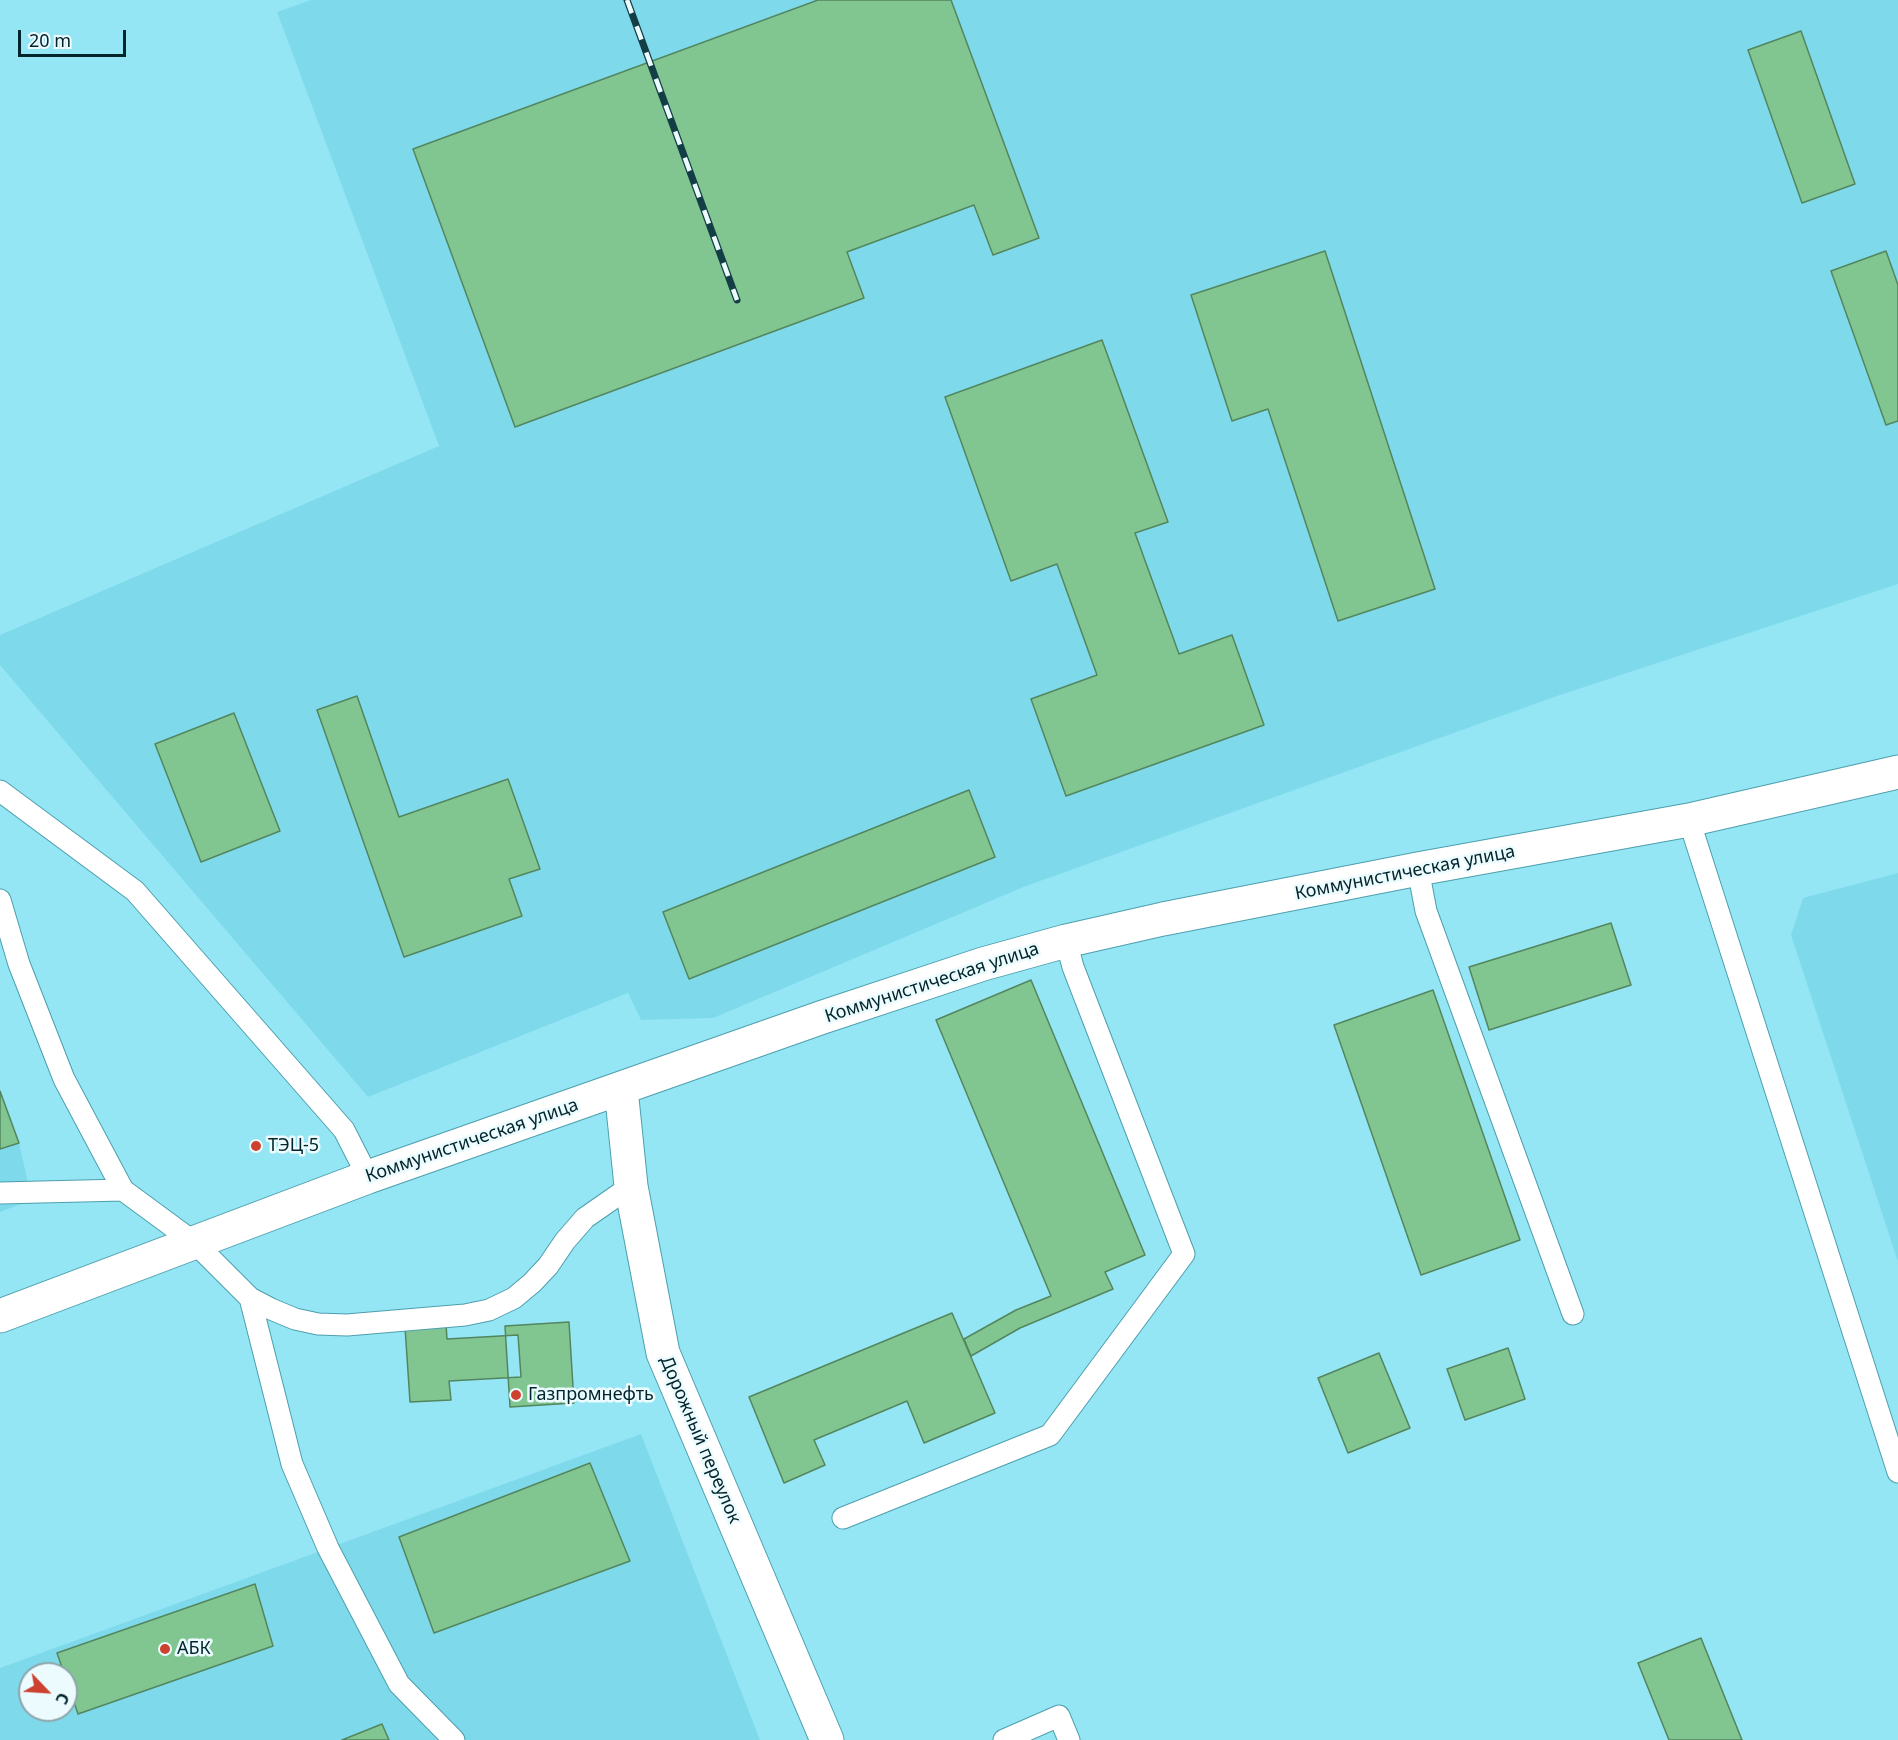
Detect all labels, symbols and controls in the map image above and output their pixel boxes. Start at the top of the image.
scale bar [21,18,129,56]
text: 20 m [29,28,71,52]
street label: Коммунистическая улица [1293,841,1517,905]
street label: Коммунистическая улица [822,938,1042,1028]
street label: Коммунистическая улица [363,1094,581,1188]
place label: ТЭЦ-5 [268,1135,319,1157]
marker: ТЭЦ-5 [249,1139,263,1153]
street label: Дорожный переулок [655,1353,745,1527]
place label: Газпромнефть [528,1384,654,1406]
marker: Газпромнефть [509,1388,523,1402]
place label: АБК [177,1638,211,1660]
marker: АБК [158,1642,172,1656]
north arrow [18,1662,78,1722]
text: С [50,1689,75,1708]

